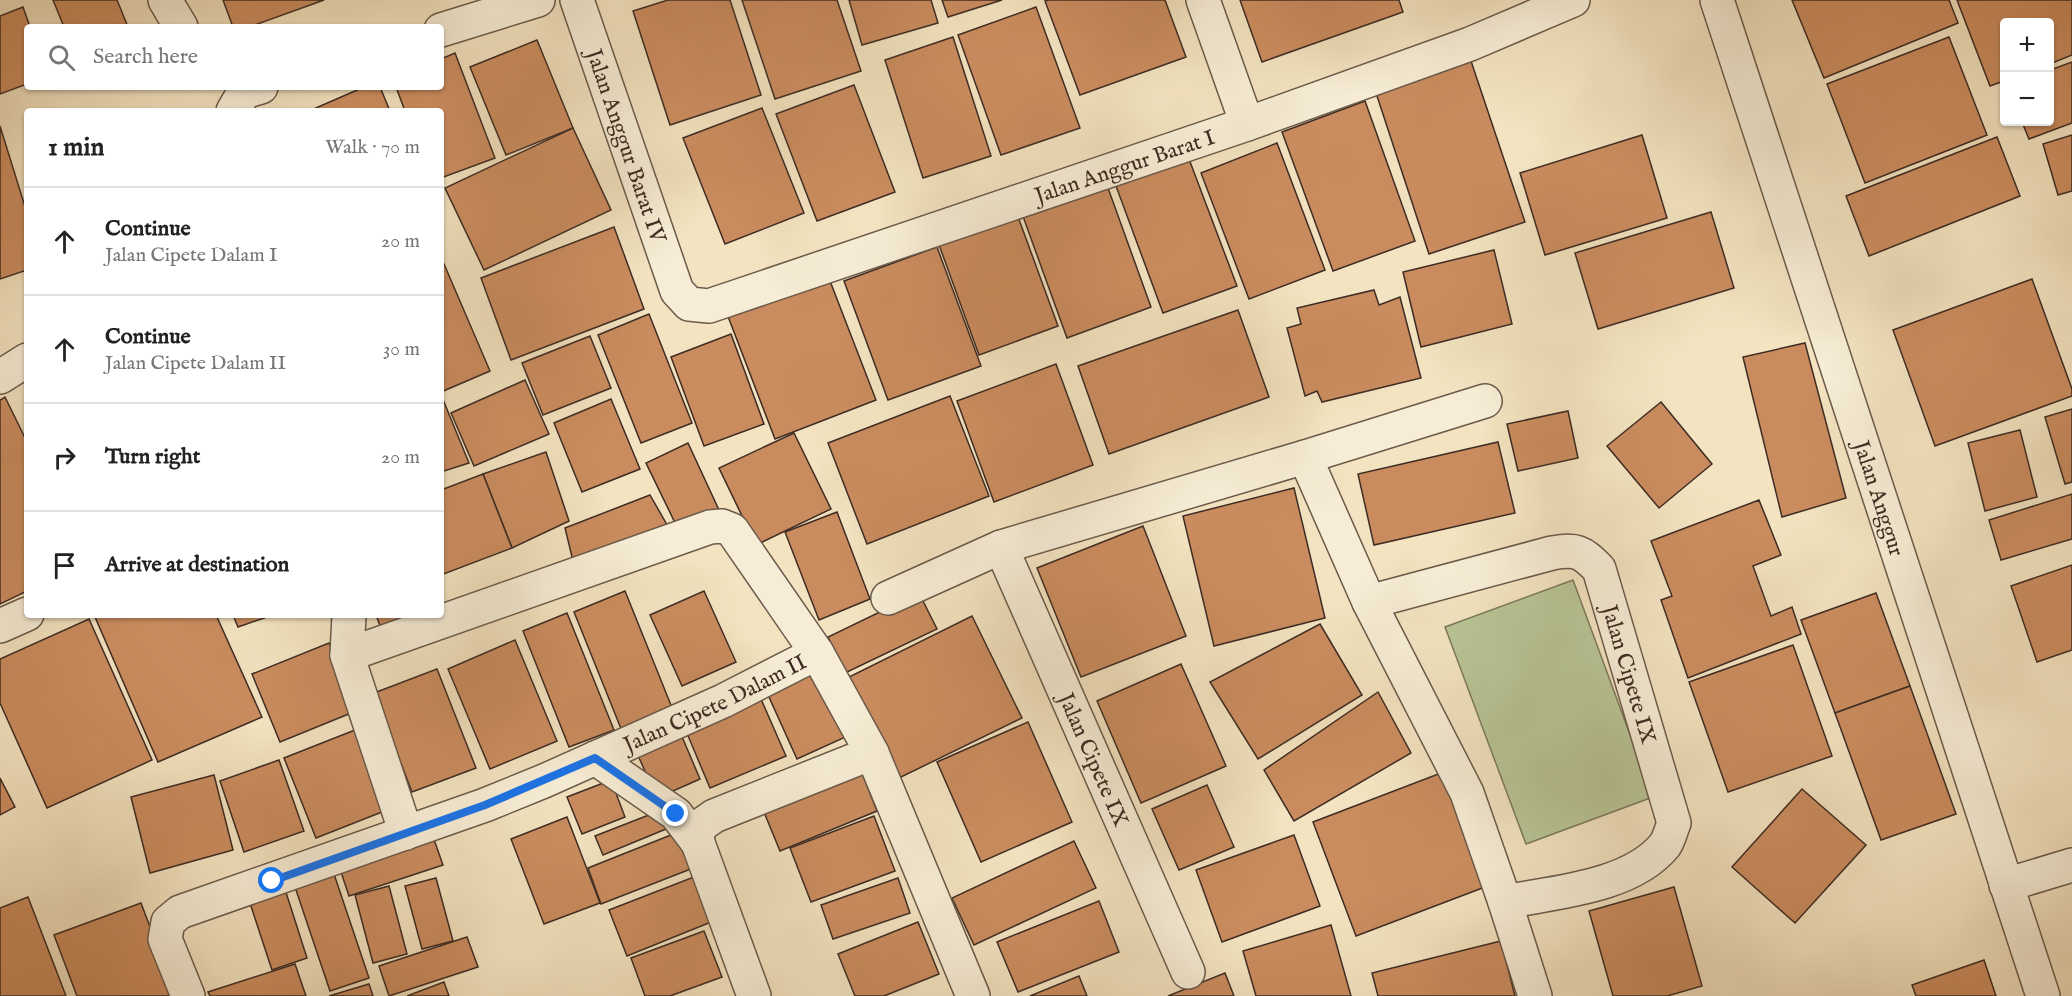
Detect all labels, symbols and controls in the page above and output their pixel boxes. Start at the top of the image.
map controls [2000,18,2054,126]
button: + [2000,18,2054,72]
search box [24,24,444,90]
icon: search [45,41,78,74]
text: Search here [93,43,198,71]
street label: Jalan Anggur Barat IV [578,43,672,247]
button: − [2000,72,2054,126]
street label: Jalan Anggur Barat I [1028,124,1219,212]
text: 1 min [48,131,104,164]
text: Walk · 70 m [325,135,420,160]
text: Continue [105,215,191,243]
icon: ahead [48,225,81,258]
text: 20 m [381,229,420,254]
text: Jalan Cipete Dalam I [105,243,278,268]
text: Continue [105,323,191,351]
icon: ahead [48,333,81,366]
text: 30 m [383,337,420,362]
text: Jalan Cipete Dalam II [105,351,286,376]
street label: Jalan Anggur [1845,434,1910,560]
icon: right [48,441,81,474]
text: Turn right [105,443,200,471]
text: 20 m [381,445,420,470]
icon: arrive [48,549,81,582]
text: Arrive at destination [105,551,289,579]
street label: Jalan Cipete IX [1594,599,1662,747]
street label: Jalan Cipete Dalam II [617,649,812,761]
street label: Jalan Cipete IX [1050,686,1134,832]
route end [662,800,688,826]
route start [258,867,284,893]

